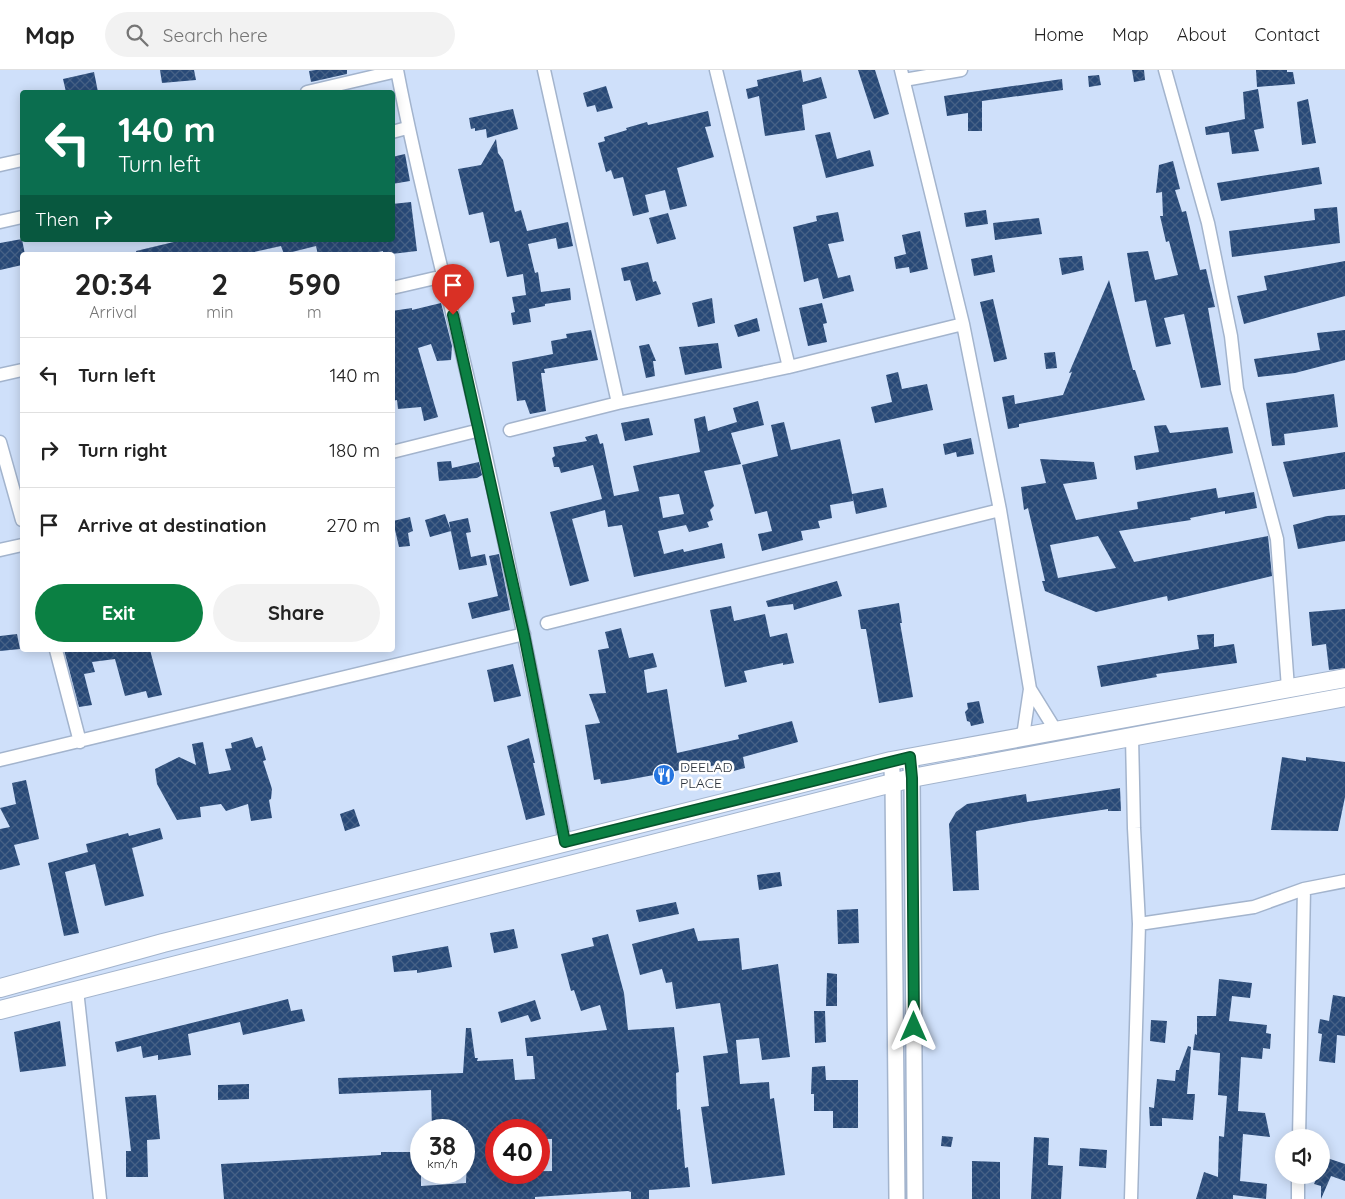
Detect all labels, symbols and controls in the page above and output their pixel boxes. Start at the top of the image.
search box [105,12,455,57]
text: Map [25,20,75,50]
icon: search [123,21,151,49]
text: Search here [163,23,268,47]
text: Home [1034,23,1084,46]
text: Map [1112,23,1149,46]
text: About [1177,23,1227,46]
text: Contact [1255,23,1320,46]
text: 140 m [118,107,216,151]
icon: left [35,110,100,175]
text: Turn left [118,150,201,178]
icon: right [89,205,117,233]
text: Then [35,207,79,231]
pin [432,264,474,315]
text: 20:34 [74,265,152,303]
text: 2 [211,265,228,303]
text: 590 [288,265,341,303]
icon: arrive [439,271,467,299]
text: Arrival [89,302,137,322]
text: min [206,302,233,322]
text: m [307,302,322,322]
icon: left [35,361,63,389]
text: Turn left [78,363,156,387]
text: 140 m [329,363,380,387]
icon: right [35,436,63,464]
text: Turn right [78,438,167,462]
text: 180 m [329,438,380,462]
icon: arrive [35,511,63,539]
text: Arrive at destination [78,513,267,537]
text: 270 m [326,513,380,537]
button: Exit [35,584,203,642]
button: Share [213,584,380,642]
place label: DEELAD PLACE [680,758,733,792]
restaurant icon: DEELAD PLACE [652,763,676,787]
position arrow [887,1000,939,1052]
speed limit sign: 40 [485,1119,550,1184]
map controls [1275,1129,1330,1184]
button: sound [1275,1129,1330,1184]
text: 38 [429,1130,456,1161]
text: km/h [427,1156,458,1171]

